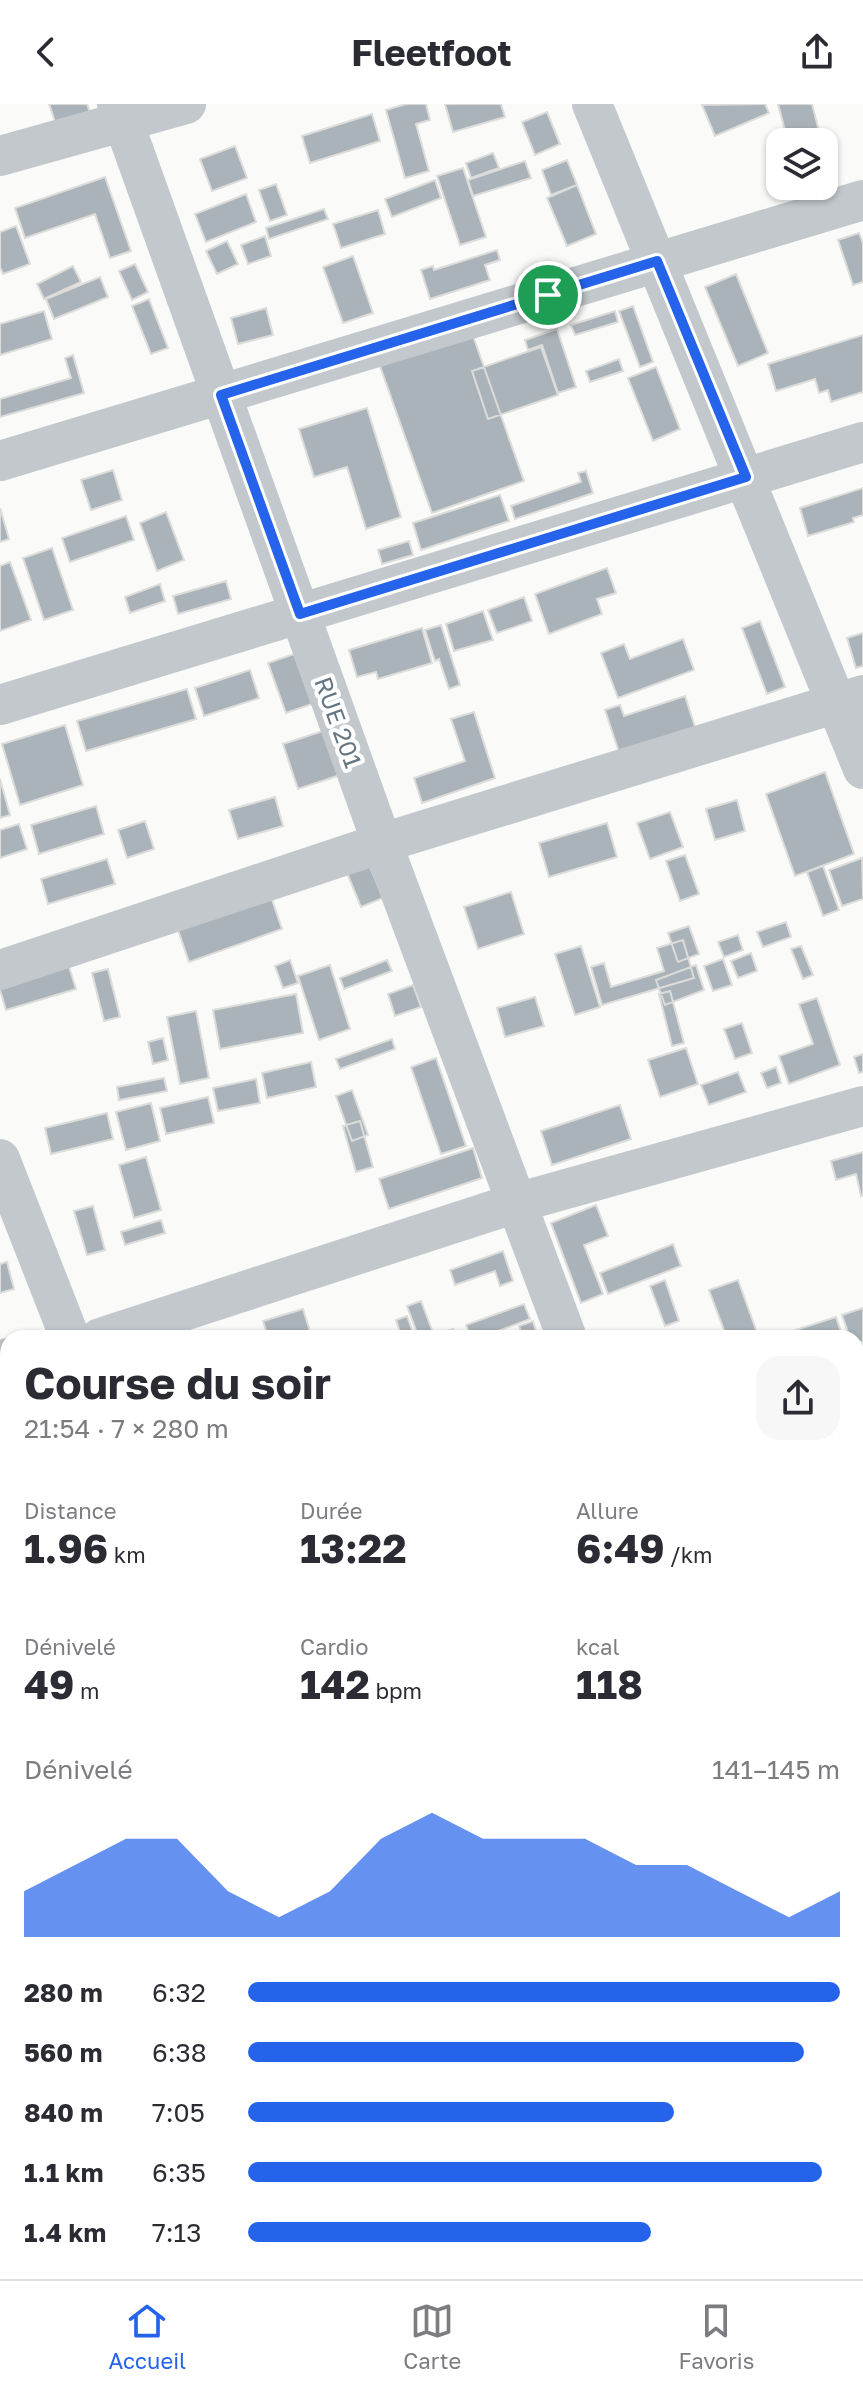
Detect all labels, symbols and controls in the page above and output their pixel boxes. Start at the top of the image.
icon: back [24,30,68,74]
icon: share [795,30,839,74]
text: Fleetfoot [351,31,512,74]
map controls [766,128,838,200]
button: layers [766,128,838,200]
pin [514,261,582,329]
icon: arrive [526,273,570,317]
street label: RUE 201 [309,673,369,771]
text: Course du soir [24,1356,331,1409]
button: share [756,1356,840,1440]
text: 21:54 · 7 × 280 m [24,1413,229,1444]
text: Distance [24,1497,116,1524]
text: Durée [300,1497,363,1524]
text: Allure [576,1497,639,1524]
text: 1.96 [24,1524,108,1572]
text: 13:22 [300,1524,407,1572]
text: 6:49 [576,1524,665,1572]
text: km [108,1541,146,1568]
text: /km [665,1541,713,1568]
text: Dénivelé [24,1633,116,1660]
text: Cardio [300,1633,368,1660]
text: kcal [576,1633,619,1660]
text: 49 [24,1660,74,1708]
text: 142 [300,1660,370,1708]
text: 118 [576,1660,643,1708]
text: m [74,1677,99,1704]
text: bpm [370,1677,422,1704]
text: Dénivelé [24,1754,133,1785]
text: 141–145 m [712,1754,840,1785]
text: 280 m [24,1977,103,2008]
text: 6:32 [152,1977,206,2008]
text: 560 m [24,2037,103,2068]
text: 6:38 [152,2037,207,2068]
text: 840 m [24,2097,103,2128]
text: 7:05 [152,2097,205,2128]
text: 1.1 km [24,2157,103,2188]
text: 6:35 [152,2157,206,2188]
text: 1.4 km [24,2217,106,2248]
text: 7:13 [152,2217,201,2248]
tab: Accueil [109,2299,186,2374]
tab: Carte [403,2299,461,2374]
tab: Favoris [679,2299,754,2374]

